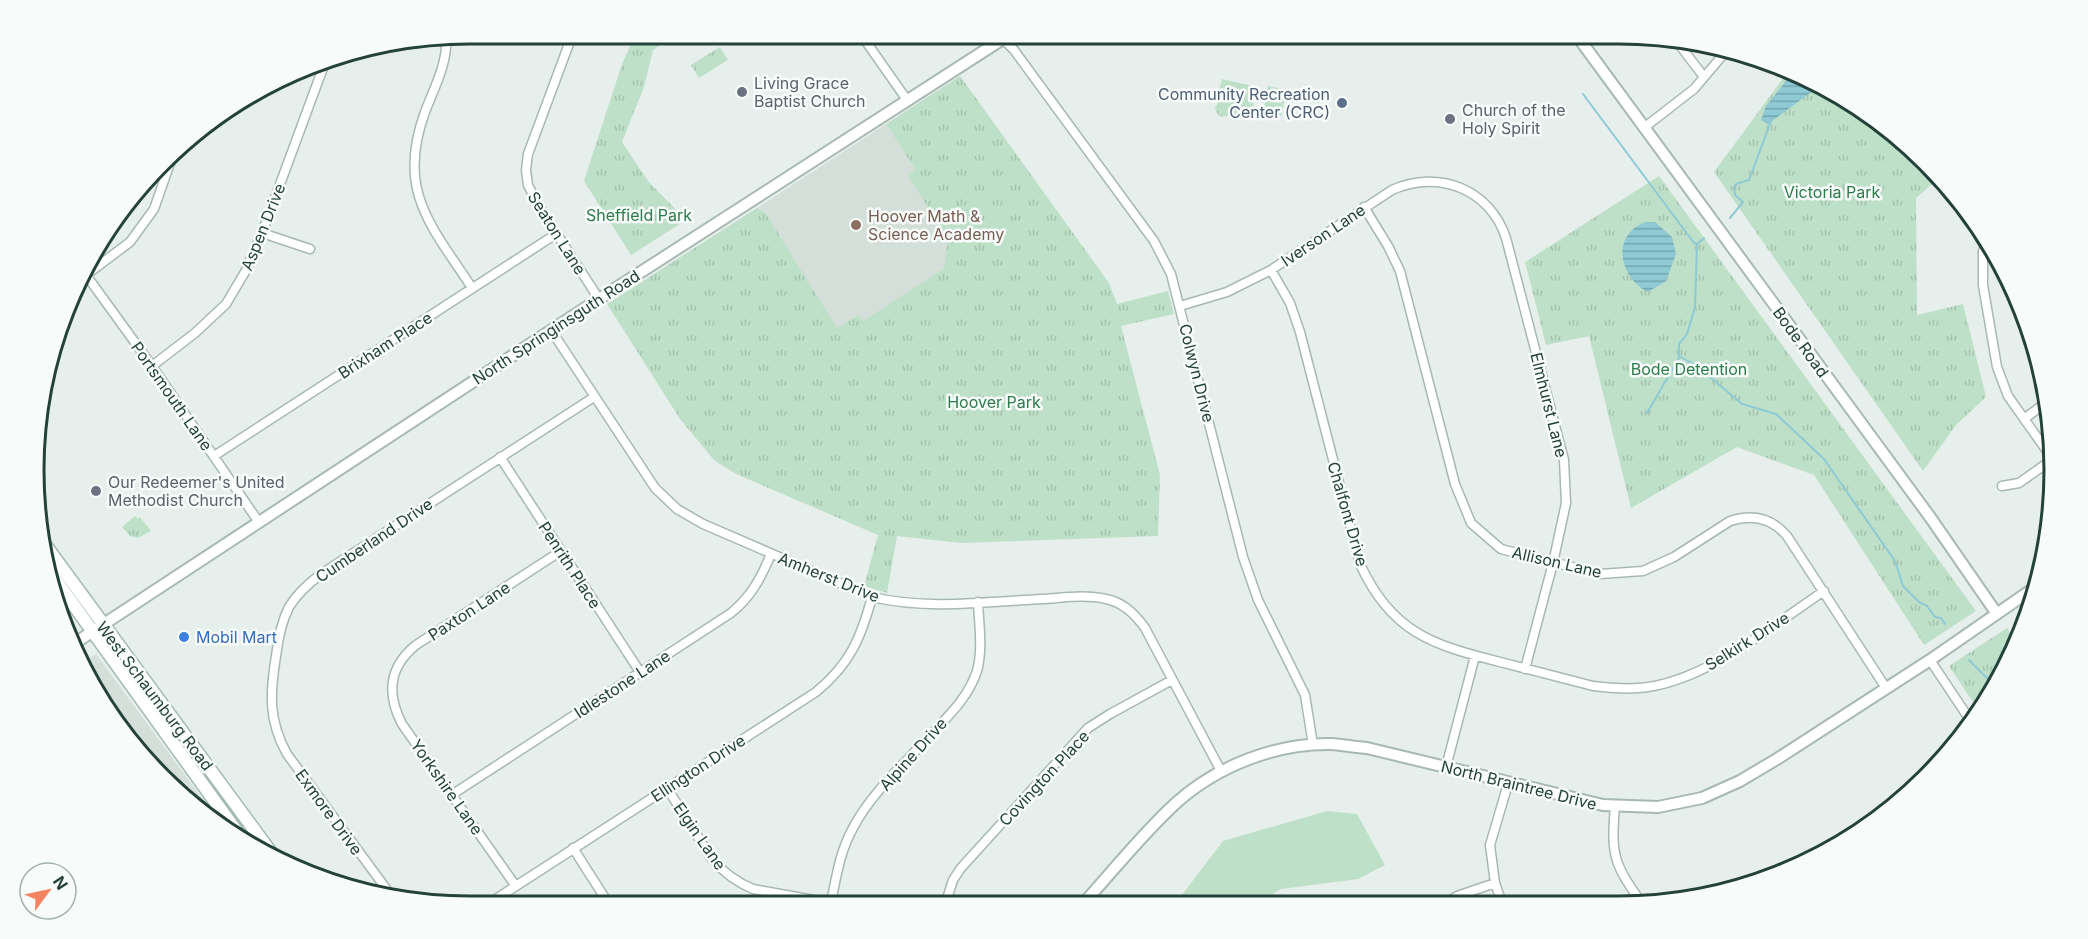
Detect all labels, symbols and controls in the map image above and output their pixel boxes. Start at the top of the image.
place label: Living Grace Baptist Church [754,73,866,111]
place label: Community Recreation Center (CRC) [1158,84,1330,122]
marker: Living Grace Baptist Church [735,85,749,99]
marker: Community Recreation Center (CRC) [1335,96,1349,110]
place label: Church of the Holy Spirit [1462,100,1566,138]
marker: Church of the Holy Spirit [1443,112,1457,126]
street label: Aspen Drive [236,180,290,274]
park label: Victoria Park [1784,182,1881,202]
street label: Seaton Lane [524,188,590,278]
street label: Iverson Lane [1277,200,1369,270]
park label: Sheffield Park [586,205,692,225]
place label: Hoover Math & Science Academy [868,206,1004,244]
marker: Hoover Math & Science Academy [849,218,863,232]
street label: North Springinsguth Road [469,265,643,389]
street label: Bode Road [1769,303,1833,381]
street label: Brixham Place [334,307,436,383]
street label: Colwyn Drive [1175,322,1219,424]
street label: Portsmouth Lane [127,338,217,454]
street label: Elmhurst Lane [1526,350,1572,460]
park label: Bode Detention [1631,359,1747,379]
park label: Hoover Park [947,392,1041,412]
street label: Chalfont Drive [1324,459,1372,569]
place label: Our Redeemer's United Methodist Church [108,472,285,510]
marker: Our Redeemer's United Methodist Church [89,484,103,498]
street label: Cumberland Drive [312,493,436,587]
street label: Penrith Place [534,518,606,612]
street label: Allison Lane [1510,542,1604,582]
street label: Amherst Drive [775,548,883,606]
street label: Paxton Lane [424,577,514,645]
street label: Selkirk Drive [1701,607,1793,675]
street label: West Schaumburg Road [92,617,218,775]
place label: Mobil Mart [196,627,277,647]
marker: Mobil Mart [177,630,191,644]
street label: Idlestone Lane [570,646,674,722]
street label: Alpine Drive [875,713,951,795]
street label: Covington Place [995,726,1093,830]
street label: Ellington Drive [647,730,749,806]
street label: Yorkshire Lane [407,735,487,839]
street label: North Braintree Drive [1439,756,1599,814]
street label: Exmore Drive [291,765,367,859]
street label: Elgin Lane [669,798,731,874]
north arrow [18,861,78,921]
text: N [49,872,72,893]

